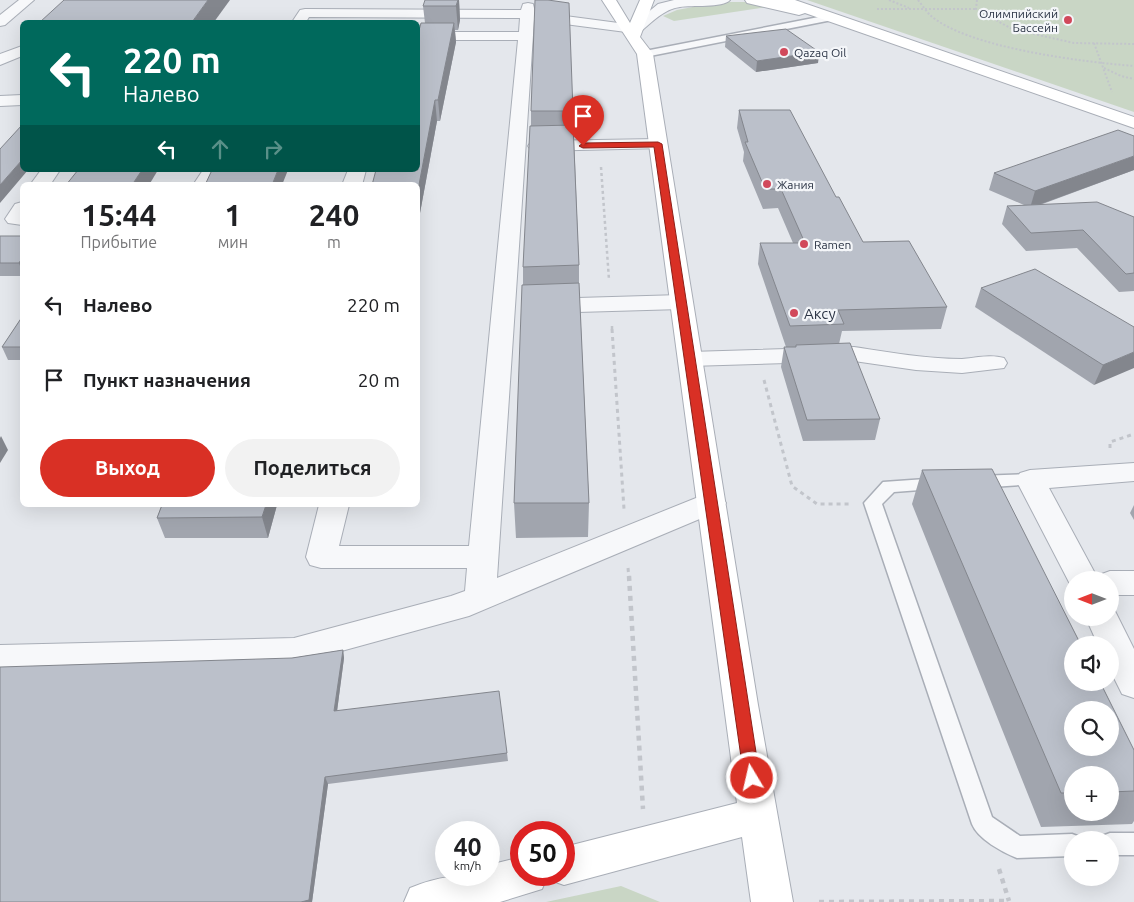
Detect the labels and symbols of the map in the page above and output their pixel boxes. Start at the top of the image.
place label: Олимпийский Бассейн [979,7,1058,34]
marker: Олимпийский Бассейн [1062,14,1074,26]
marker: Qazaq Oil [778,46,790,58]
place label: Qazaq Oil [794,46,846,59]
pin [562,95,604,146]
marker: Жания [761,178,773,190]
place label: Жания [777,178,814,191]
marker: Ramen [798,238,810,250]
place label: Ramen [814,238,851,251]
place label: Аксу [804,305,836,322]
marker: Аксу [788,307,800,319]
north arrow [1064,571,1119,626]
position arrow [725,751,777,803]
speed limit sign: 50 [510,821,575,886]

